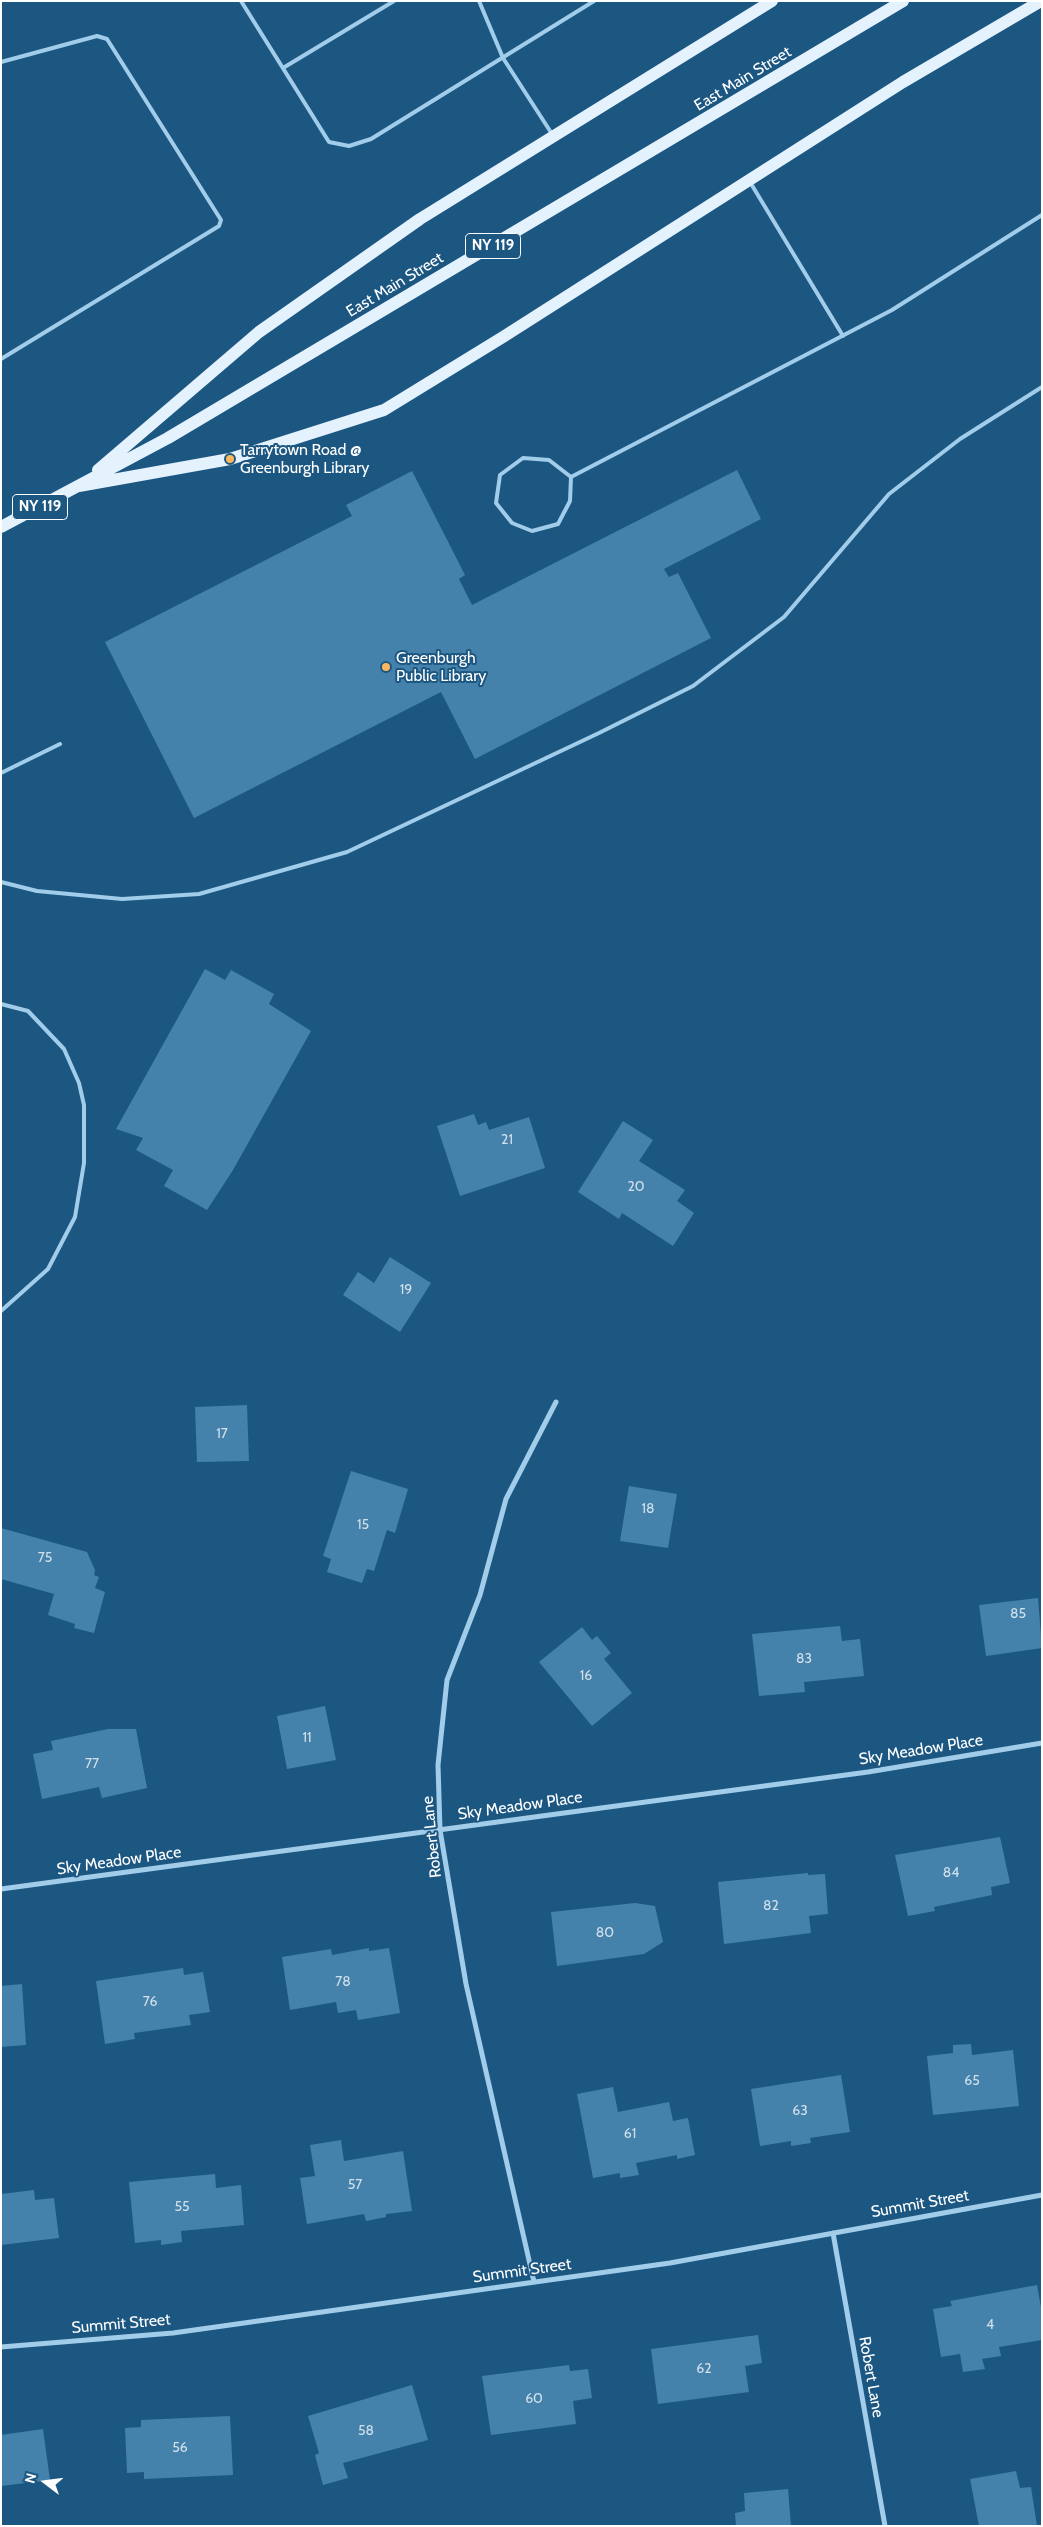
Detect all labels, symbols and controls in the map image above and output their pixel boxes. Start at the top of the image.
street label: East Main Street [691,42,795,116]
road number: NY 119 [466,234,520,258]
street label: East Main Street [343,248,447,322]
place label: Tarrytown Road @ Greenburgh Library [240,440,369,478]
marker: Tarrytown Road @ Greenburgh Library [224,453,236,465]
road number: NY 119 [12,494,68,520]
place label: Greenburgh Public Library [396,648,486,686]
marker: Greenburgh Public Library [380,661,392,673]
house number: 21 [501,1132,513,1148]
house number: 20 [627,1179,645,1195]
house number: 19 [400,1282,412,1298]
house number: 17 [216,1426,228,1442]
house number: 18 [641,1501,655,1517]
house number: 15 [357,1517,369,1533]
house number: 75 [38,1550,52,1566]
house number: 85 [1010,1606,1026,1622]
house number: 83 [796,1651,812,1667]
house number: 16 [580,1668,592,1684]
house number: 11 [302,1730,312,1746]
street label: Sky Meadow Place [858,1731,984,1769]
house number: 77 [85,1756,99,1772]
street label: Sky Meadow Place [457,1788,583,1824]
street label: Robert Lane [418,1795,446,1879]
street label: Sky Meadow Place [56,1843,182,1879]
house number: 84 [943,1865,959,1881]
house number: 82 [763,1898,779,1914]
house number: 80 [596,1925,614,1941]
house number: 78 [335,1974,351,1990]
house number: 76 [143,1994,157,2010]
house number: 65 [964,2073,980,2089]
house number: 63 [792,2103,808,2119]
house number: 61 [624,2126,636,2142]
house number: 57 [348,2177,362,2193]
street label: Summit Street [869,2186,971,2222]
house number: 55 [174,2199,190,2215]
street label: Summit Street [472,2255,572,2287]
street label: Summit Street [71,2310,171,2338]
house number: 4 [986,2317,994,2333]
street label: Robert Lane [854,2335,888,2419]
house number: 62 [696,2361,712,2377]
house number: 60 [525,2391,543,2407]
house number: 58 [358,2423,374,2439]
house number: 56 [172,2440,188,2456]
north arrow [20,2457,70,2507]
text: N [21,2471,40,2485]

